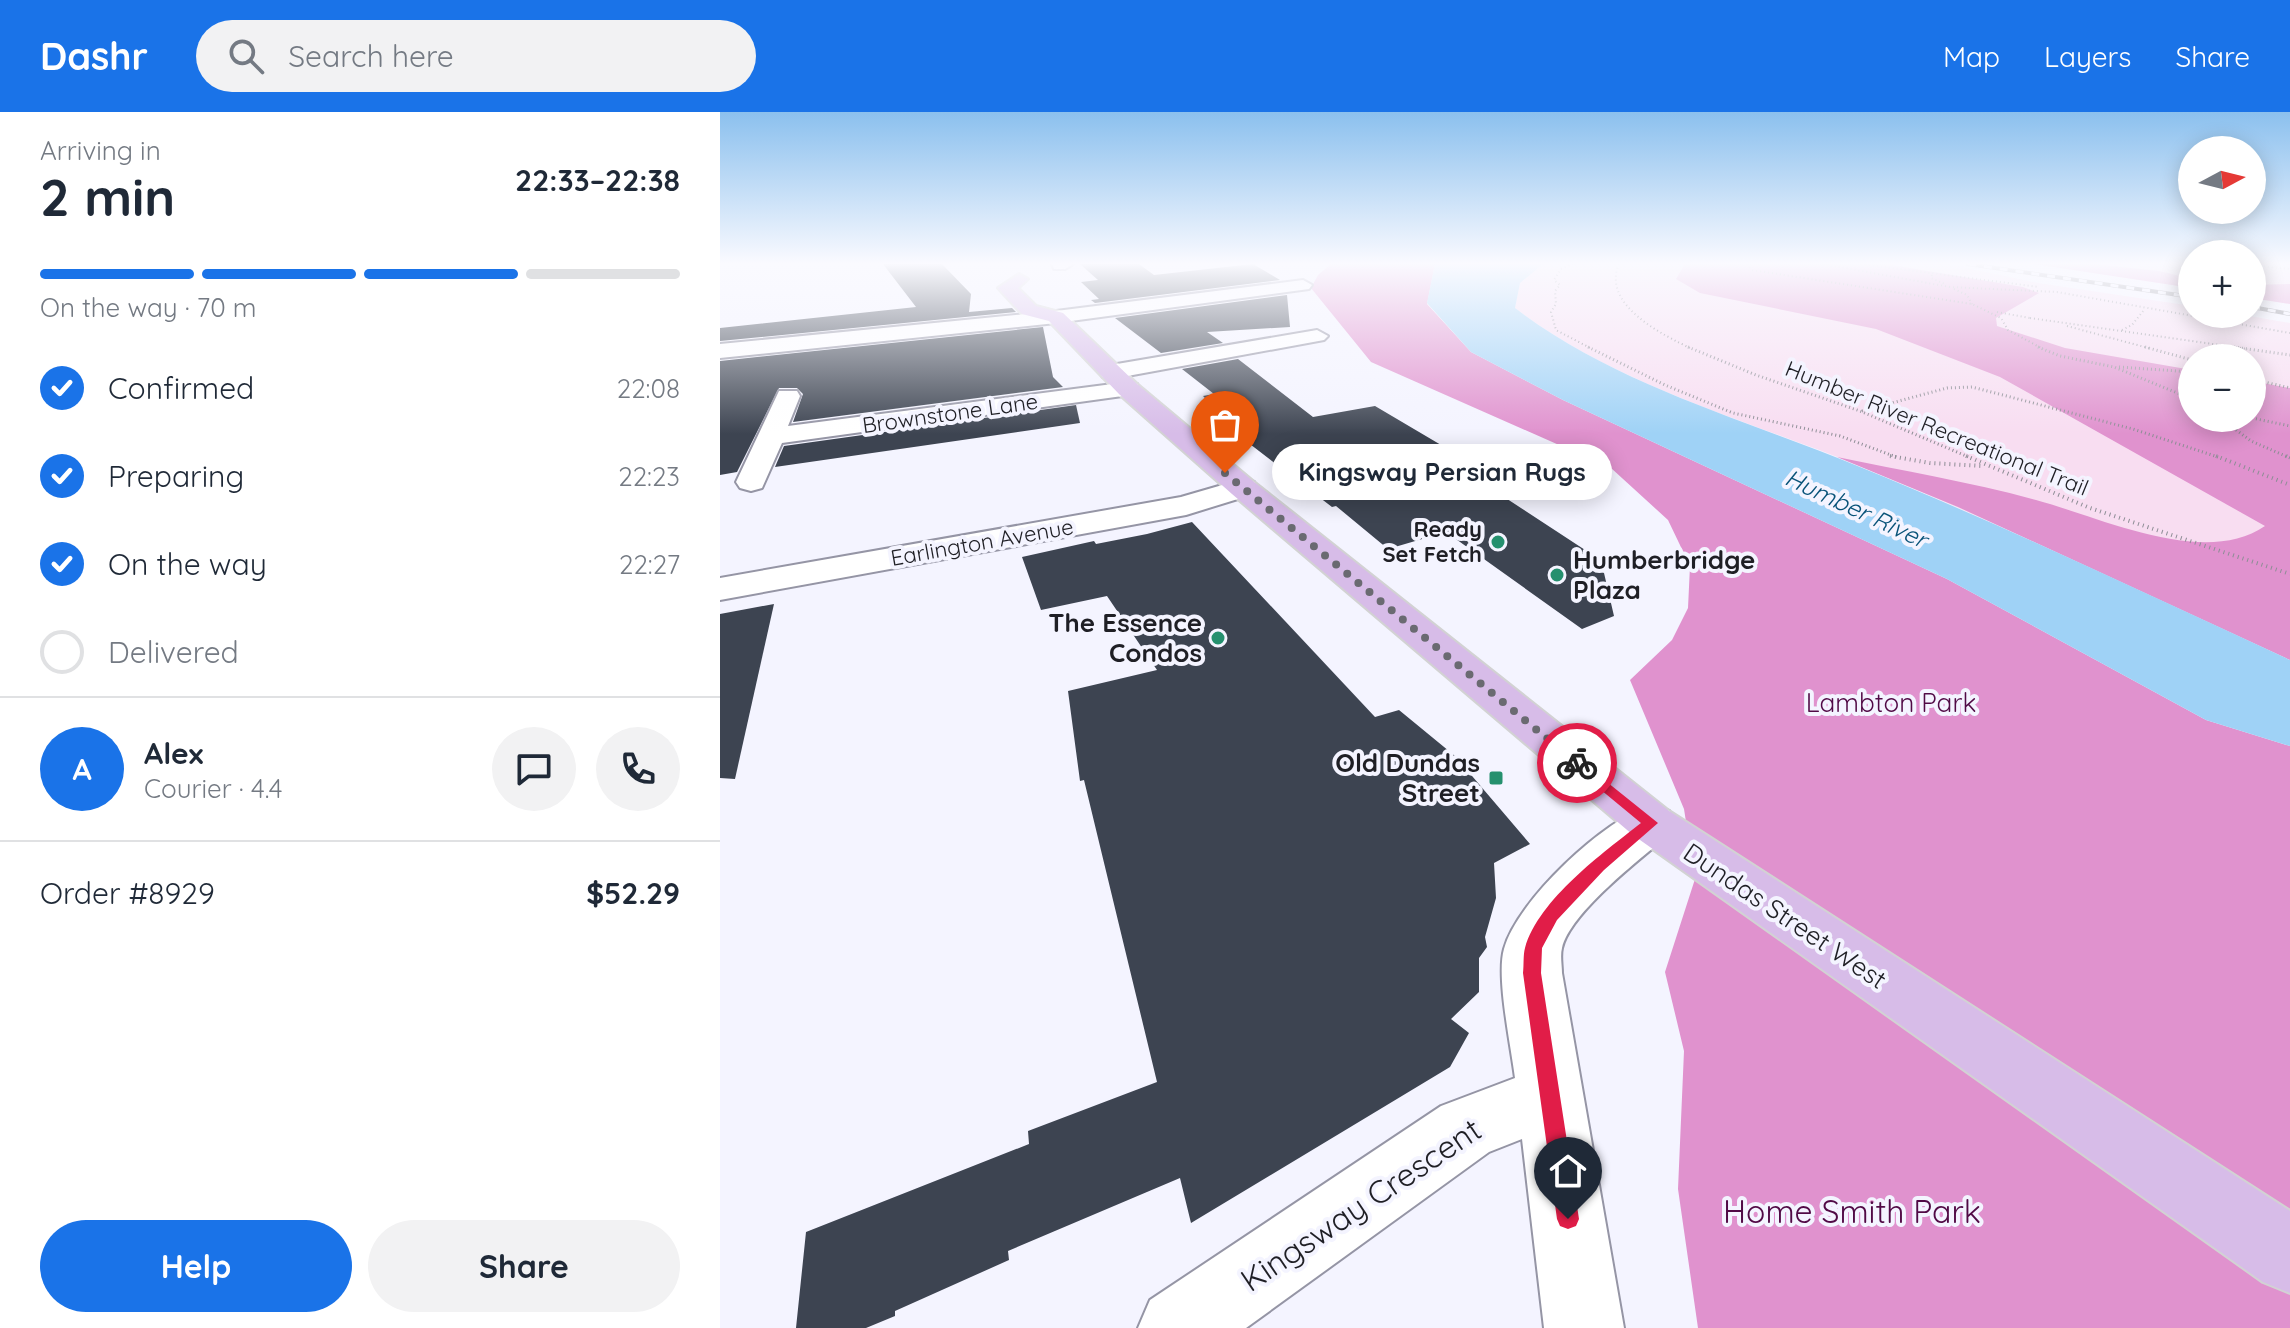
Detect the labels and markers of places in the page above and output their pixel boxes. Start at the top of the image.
pin [1191,391,1259,473]
callout: Kingsway Persian Rugs [1273,445,1613,501]
place label: Ready Set Fetch [1382,515,1482,568]
marker: Ready Set Fetch [1489,533,1507,551]
place label: Humberbridge Plaza [1573,543,1755,606]
marker: Humberbridge Plaza [1548,566,1566,584]
place label: The Essence Condos [1048,606,1202,669]
marker: The Essence Condos [1209,629,1227,647]
place label: Old Dundas Street [1335,746,1480,809]
marker: Old Dundas Street [1487,769,1505,787]
pin [1534,1137,1602,1219]

